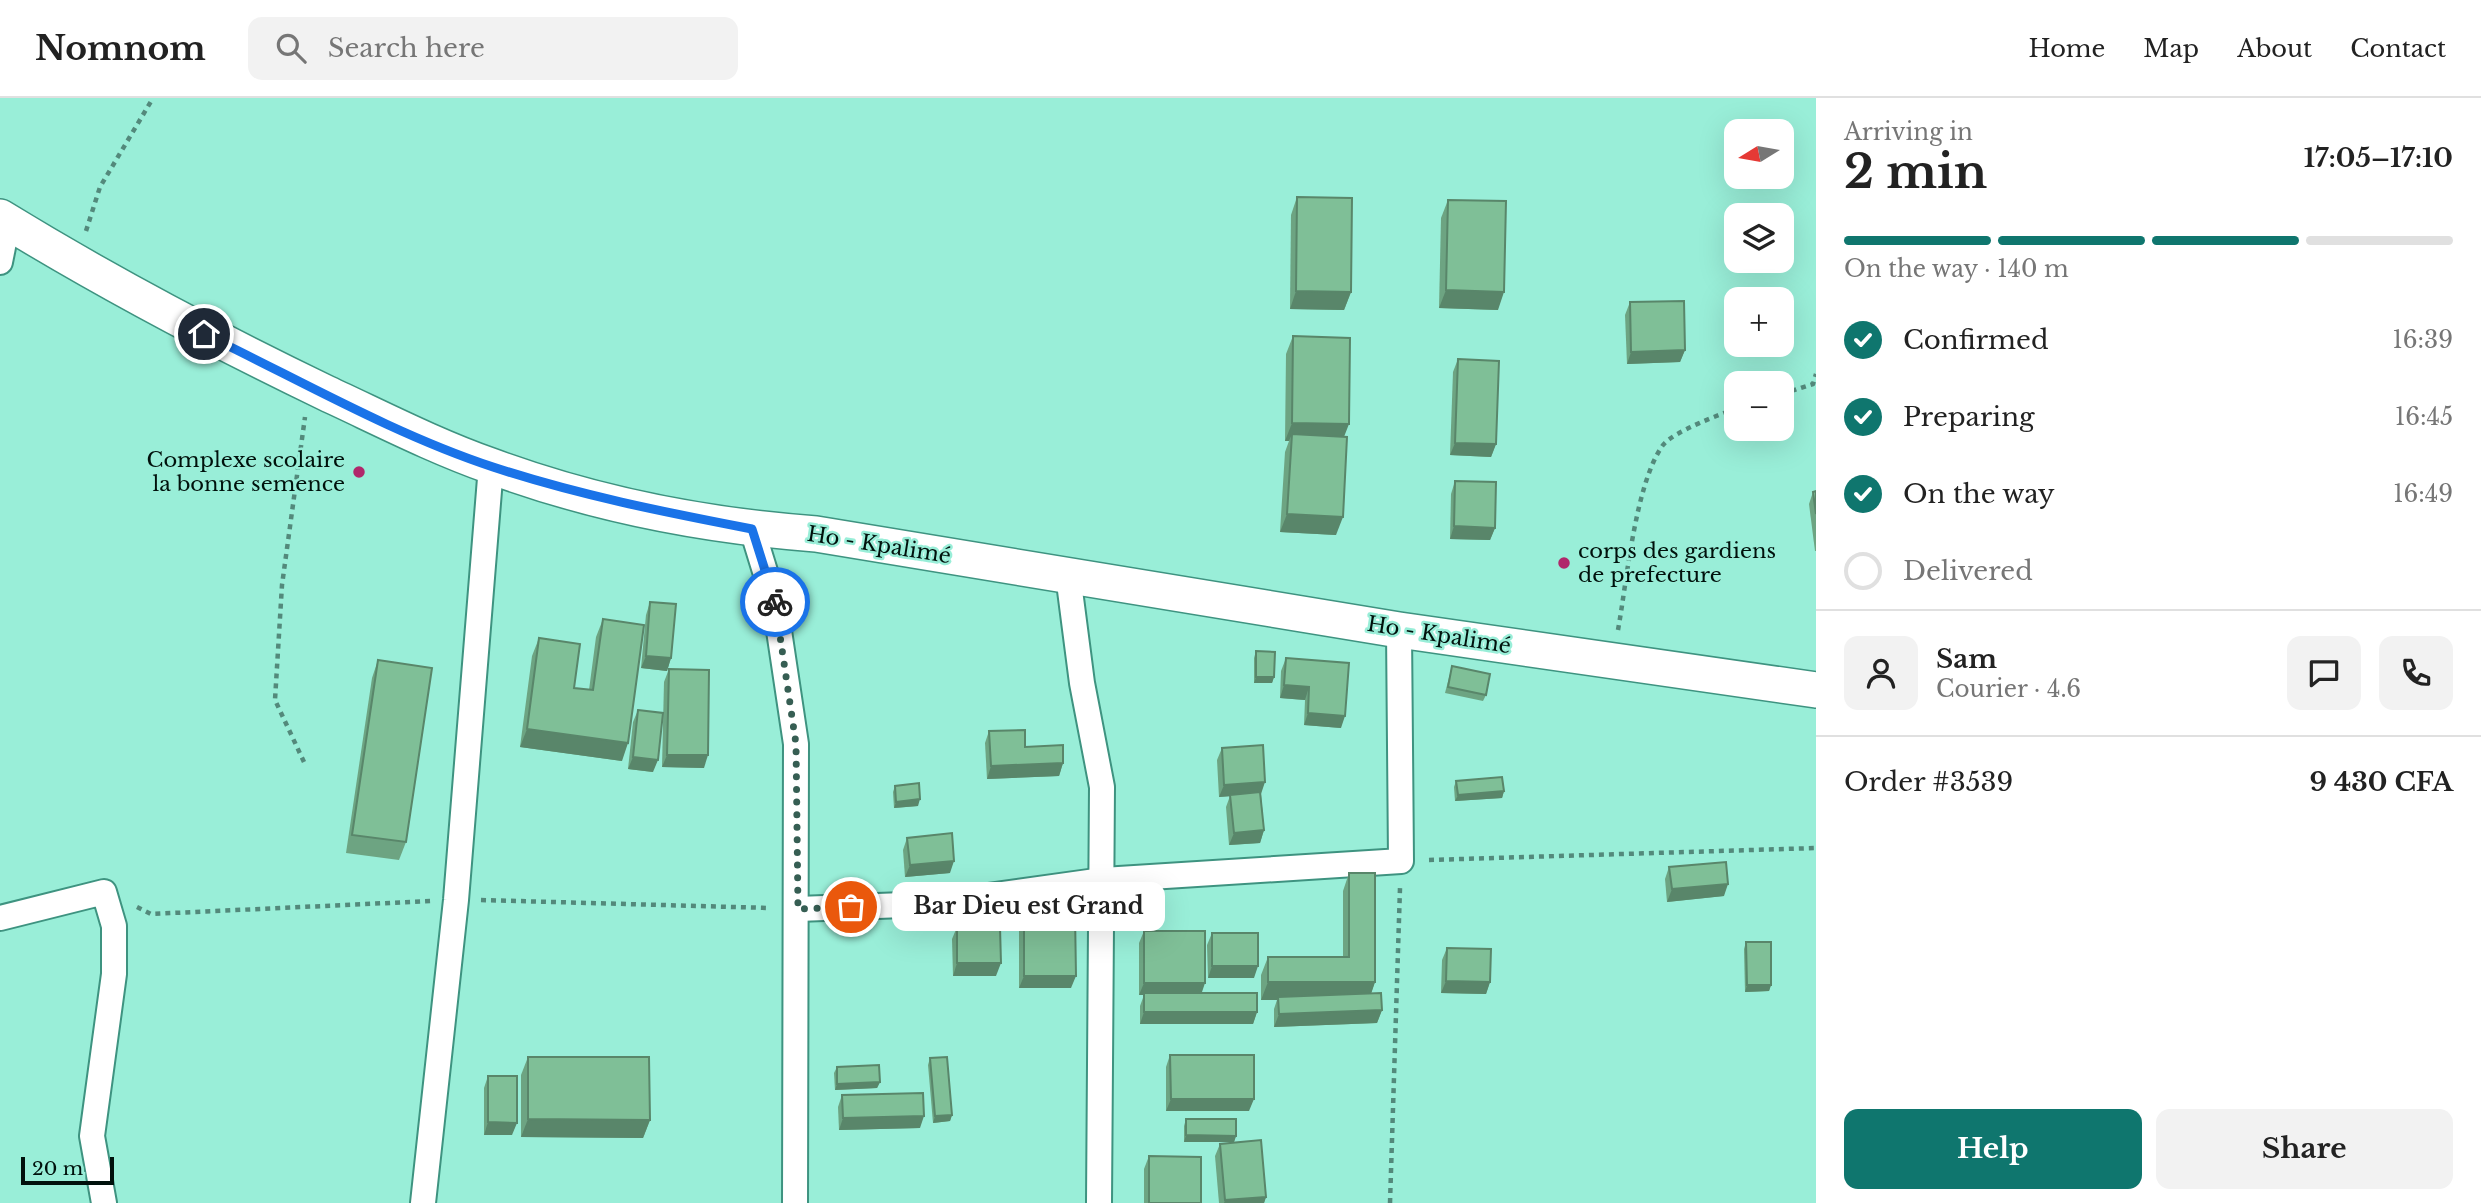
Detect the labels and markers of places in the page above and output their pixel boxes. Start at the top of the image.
pin [174,304,234,364]
place label: Complexe scolaire la bonne semence [147,447,345,497]
marker: Complexe scolaire la bonne semence [351,464,367,480]
place label: corps des gardiens de prefecture [1578,538,1776,588]
marker: corps des gardiens de prefecture [1556,555,1572,571]
pin [821,877,881,937]
callout: Bar Dieu est Grand [893,882,1166,932]

